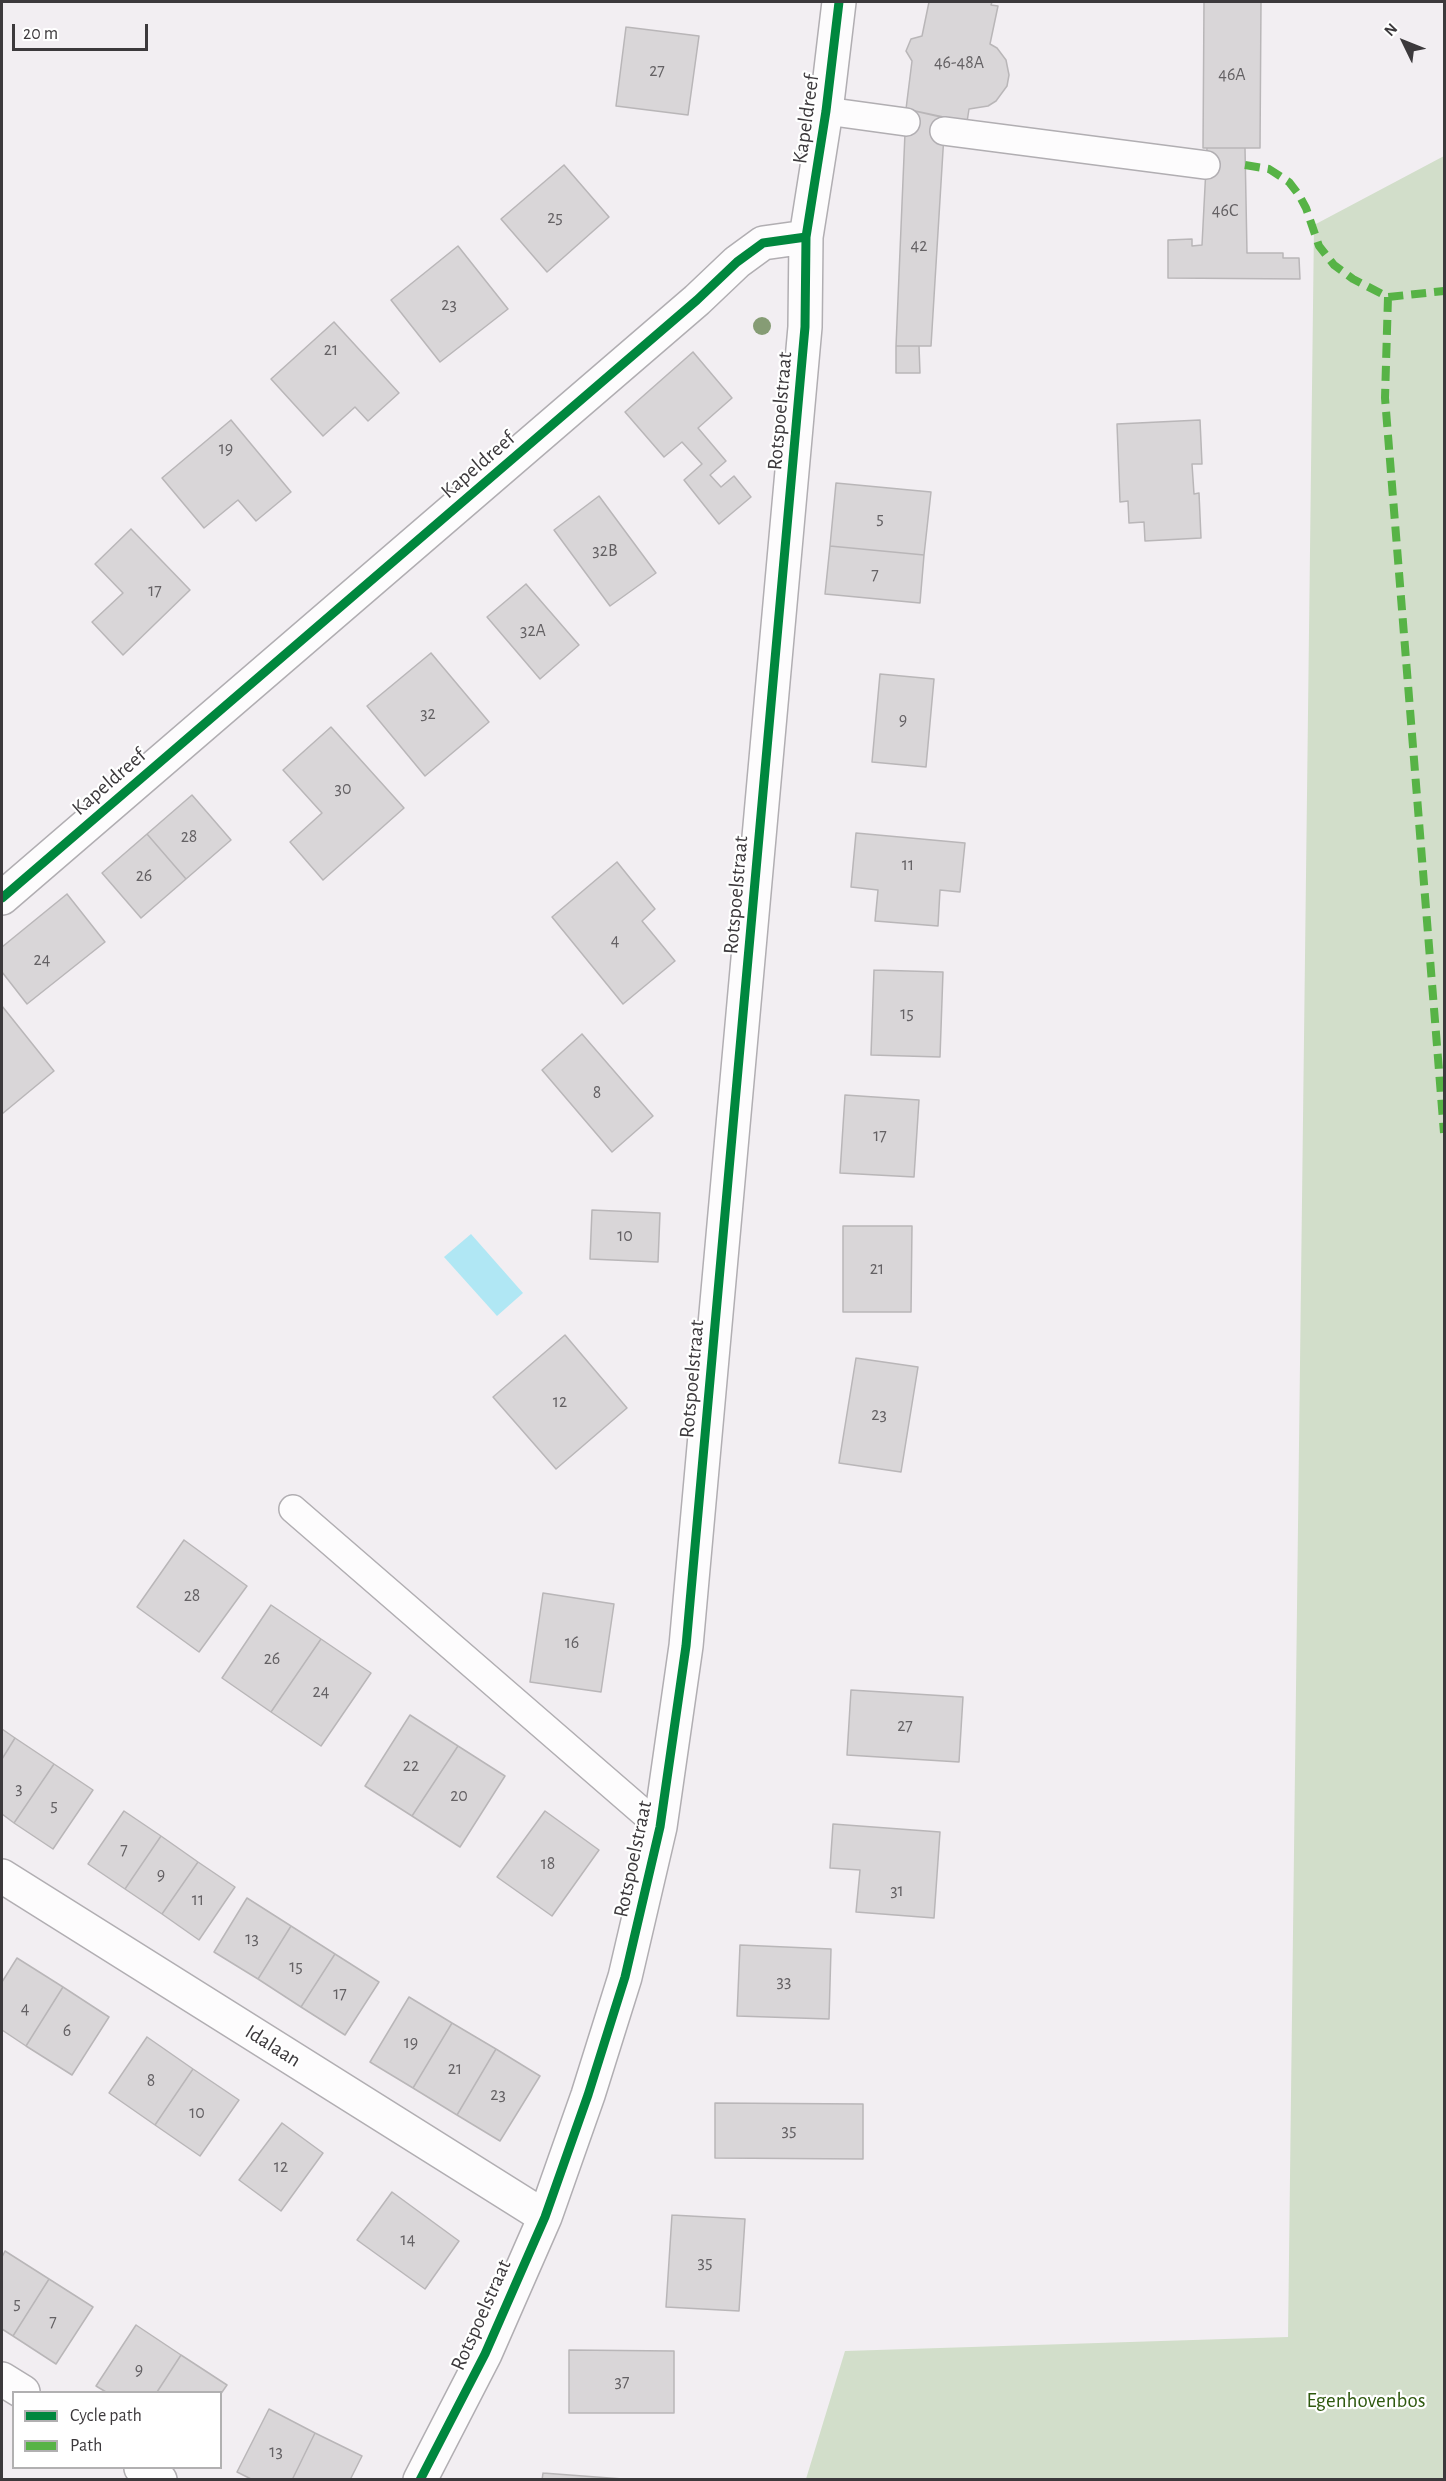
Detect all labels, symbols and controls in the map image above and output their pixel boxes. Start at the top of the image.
scale bar [15,12,152,50]
north arrow [1374,12,1434,72]
text: N [1381,20,1400,39]
text: 20 m [23,25,58,43]
house number: 46-48A [934,52,984,74]
house number: 27 [649,60,665,82]
house number: 46A [1218,64,1246,86]
street label: Kapeldreef [787,73,825,165]
house number: 46C [1212,200,1238,222]
house number: 25 [547,207,563,229]
house number: 42 [911,235,927,257]
house number: 23 [441,294,457,316]
house number: 21 [324,339,338,361]
street label: Rotspoelstraat [762,351,798,471]
street label: Kapeldreef [436,426,520,504]
house number: 19 [219,438,233,460]
house number: 5 [876,508,884,530]
house number: 32B [592,540,618,562]
house number: 7 [871,564,879,586]
house number: 17 [148,580,162,602]
house number: 32A [520,620,546,642]
house number: 32 [420,703,436,725]
house number: 9 [899,709,907,731]
street label: Kapeldreef [67,743,151,821]
house number: 30 [335,778,351,800]
house number: 28 [181,826,197,848]
street label: Rotspoelstraat [718,835,754,955]
house number: 11 [902,854,914,876]
house number: 26 [136,865,152,887]
house number: 4 [611,930,619,952]
house number: 24 [34,949,50,971]
house number: 15 [900,1003,914,1025]
house number: 8 [593,1082,601,1104]
house number: 17 [873,1125,887,1147]
house number: 10 [617,1225,633,1247]
house number: 21 [870,1258,884,1280]
street label: Rotspoelstraat [674,1319,710,1439]
house number: 12 [553,1391,567,1413]
house number: 23 [871,1404,887,1426]
house number: 28 [184,1585,200,1607]
house number: 16 [565,1632,579,1654]
house number: 26 [264,1648,280,1670]
house number: 24 [313,1681,329,1703]
house number: 27 [897,1715,913,1737]
house number: 22 [403,1755,419,1777]
house number: 3 [15,1778,23,1800]
house number: 20 [450,1785,468,1807]
house number: 5 [50,1795,58,1817]
street label: Rotspoelstraat [608,1798,658,1920]
house number: 7 [120,1839,128,1861]
house number: 18 [541,1853,555,1875]
house number: 9 [157,1864,165,1886]
house number: 31 [890,1880,904,1902]
house number: 11 [192,1889,204,1911]
house number: 13 [245,1928,259,1950]
house number: 15 [289,1956,303,1978]
house number: 33 [777,1971,791,1993]
house number: 17 [333,1983,347,2005]
house number: 4 [21,1998,29,2020]
street label: Idalaan [240,2019,306,2073]
house number: 6 [63,2020,71,2042]
house number: 19 [404,2032,418,2054]
house number: 21 [448,2058,462,2080]
house number: 8 [147,2070,155,2092]
house number: 23 [490,2084,506,2106]
house number: 10 [189,2102,205,2124]
house number: 35 [782,2120,796,2142]
house number: 12 [274,2156,288,2178]
house number: 14 [401,2229,415,2251]
house number: 35 [698,2252,712,2274]
street label: Rotspoelstraat [445,2256,517,2374]
house number: 5 [13,2293,21,2315]
house number: 7 [49,2311,57,2333]
house number: 9 [135,2359,143,2381]
house number: 37 [615,2371,629,2393]
park label: Egenhovenbos [1307,2388,1425,2414]
legend [12,2391,222,2469]
text: Cycle path [70,2407,142,2425]
text: Path [70,2437,102,2455]
house number: 13 [269,2441,283,2463]

